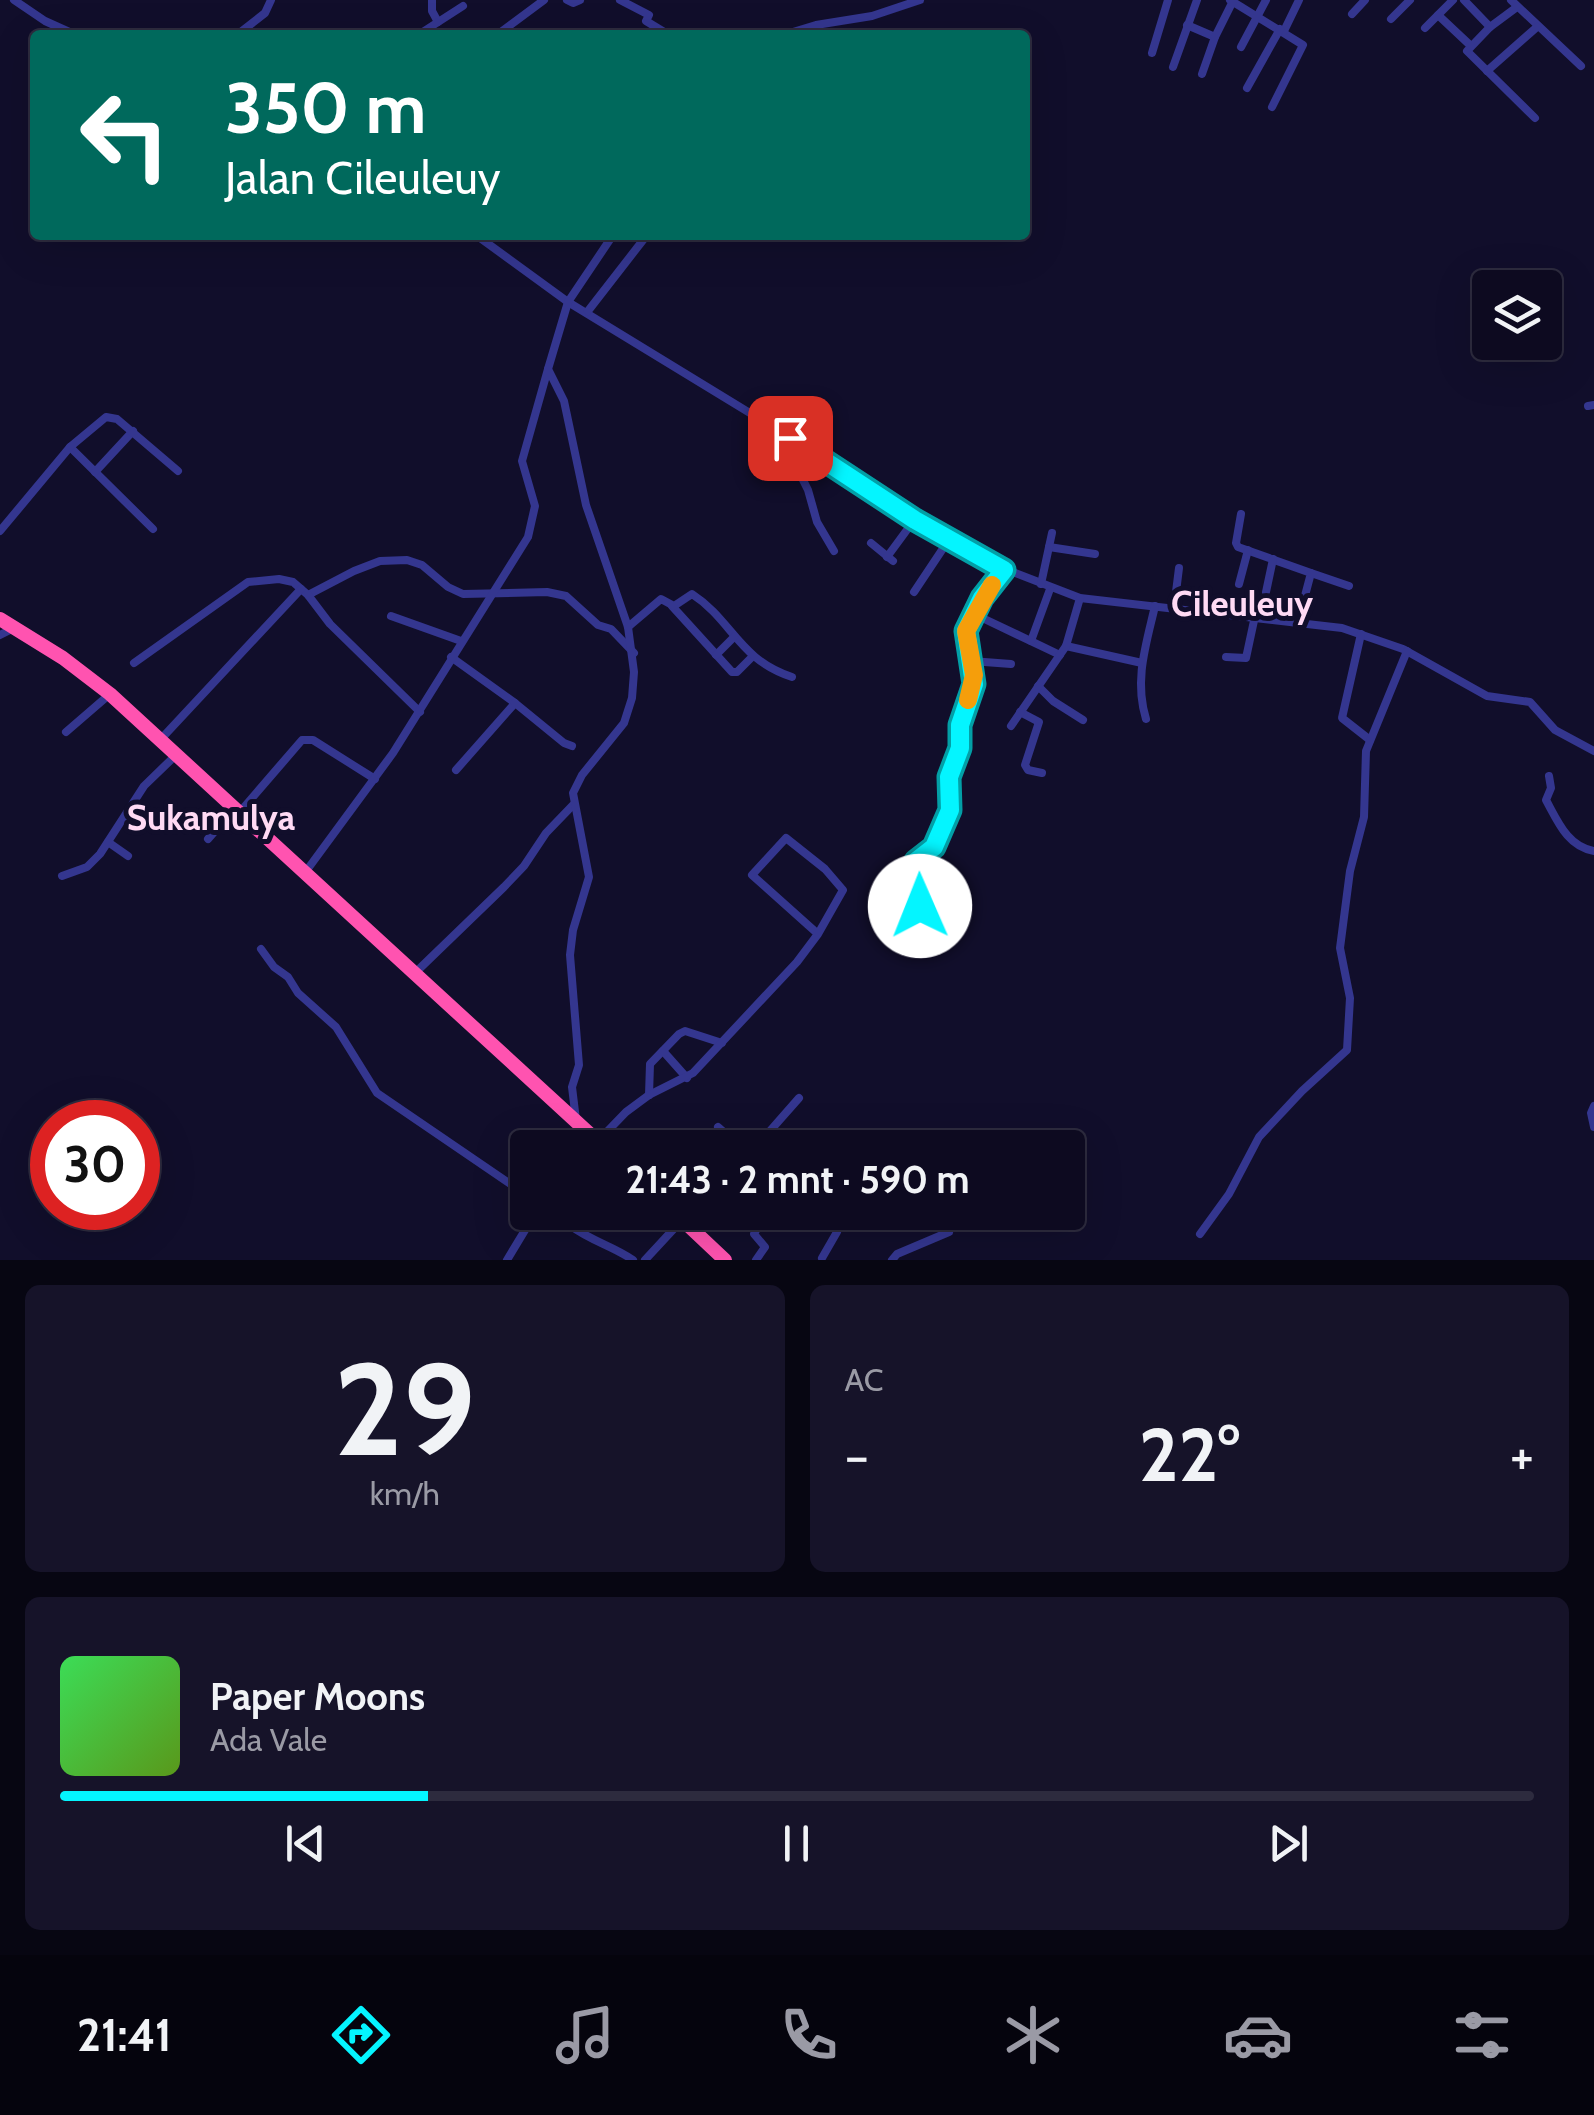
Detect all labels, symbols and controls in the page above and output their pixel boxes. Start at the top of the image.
text: 350 m [225,65,426,151]
icon: left [60,70,190,200]
text: Jalan Cileuleuy [225,151,501,205]
map controls [1472,270,1562,360]
button: layers [1472,270,1562,360]
pin [748,396,833,481]
icon: arrive [763,411,818,466]
district label: Cileuleuy [1171,582,1313,625]
district label: Sukamulya [127,796,296,839]
position arrow [868,854,972,958]
speed limit sign: 30 [30,1100,160,1230]
text: 21:43 · 2 mnt · 590 m [625,1156,970,1203]
text: 29 [334,1330,476,1488]
text: AC [845,1360,884,1399]
text: 22° [1139,1409,1240,1500]
text: − [845,1422,869,1489]
text: + [1510,1422,1534,1489]
text: km/h [370,1474,440,1513]
text: Paper Moons [210,1673,425,1720]
text: Ada Vale [210,1720,327,1759]
icon: previous [278,1816,333,1871]
icon: pause [769,1816,824,1871]
icon: next [1261,1816,1316,1871]
icon: directions [326,2000,396,2070]
icon: music [550,2000,620,2070]
icon: phone [774,2000,844,2070]
icon: climate [998,2000,1068,2070]
icon: car [1223,2000,1293,2070]
icon: filters [1447,2000,1517,2070]
text: 21:41 [77,2008,172,2062]

